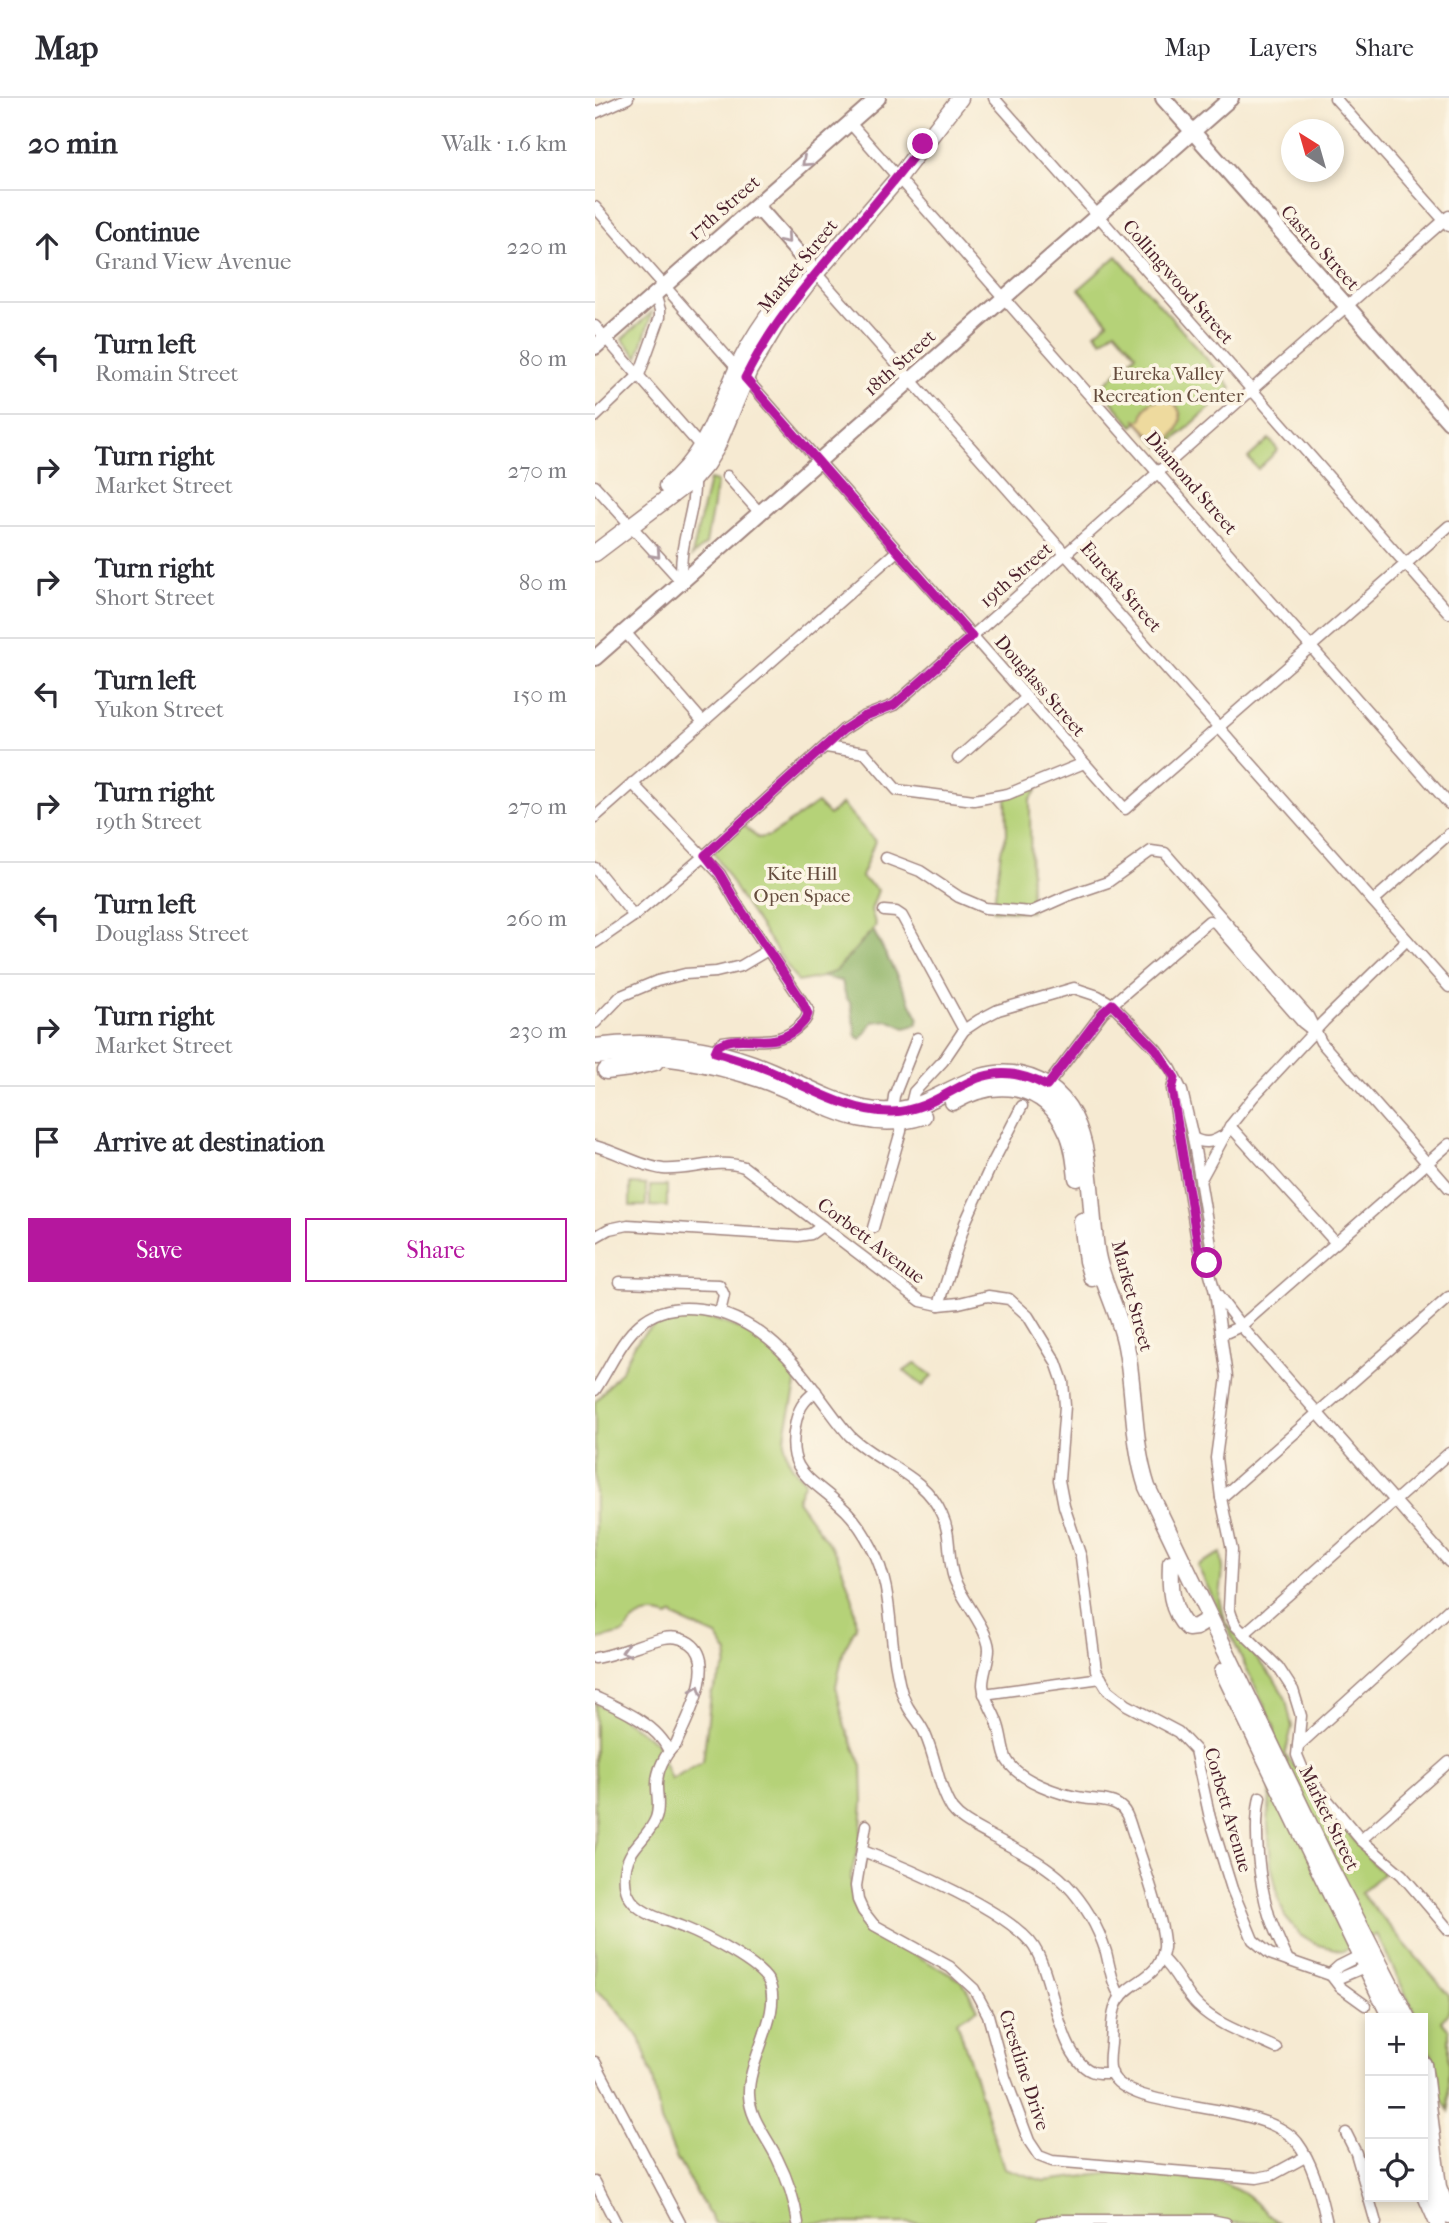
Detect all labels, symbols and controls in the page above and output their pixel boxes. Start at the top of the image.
text: Map [35,29,98,68]
text: Map [1165,34,1211,62]
text: Layers [1249,34,1317,62]
text: Share [1355,34,1414,62]
north arrow [1281,119,1344,182]
text: 20 min [28,126,118,161]
route end [907,128,938,159]
text: Walk · 1.6 km [442,130,567,157]
one-way arrow [802,153,815,166]
street label: 17th Street [684,171,764,245]
street label: Castro Street [1276,201,1364,295]
street label: Market Street [754,215,843,317]
street label: Collingwood Street [1118,215,1238,349]
text: Continue [95,217,200,248]
icon: ahead [28,227,66,265]
one-way arrow [778,231,790,244]
text: 220 m [507,233,567,260]
text: Grand View Avenue [95,248,291,275]
street label: 18th Street [860,325,940,401]
text: Turn left [95,329,196,360]
icon: left [28,339,66,377]
text: 80 m [519,345,567,372]
text: Romain Street [95,360,238,387]
park label: Eureka Valley Recreation Center [1092,363,1245,407]
street label: Diamond Street [1140,427,1242,539]
text: Turn right [95,441,215,472]
icon: right [28,451,66,489]
text: 270 m [507,457,567,484]
text: Market Street [95,472,233,499]
street label: Eureka Street [1076,537,1166,637]
street label: 19th Street [975,538,1057,612]
one-way arrow [647,546,660,559]
text: Turn right [95,553,215,584]
icon: right [28,563,66,601]
text: 80 m [519,569,567,596]
text: Short Street [95,584,215,611]
street label: Douglass Street [990,631,1090,741]
text: Turn left [95,665,196,696]
icon: left [28,675,66,713]
text: 150 m [512,681,567,708]
text: Yukon Street [95,696,224,723]
text: Turn right [95,777,215,808]
icon: right [28,787,66,825]
text: 270 m [507,793,567,820]
text: 19th Street [95,808,202,835]
park label: Kite Hill Open Space [754,863,850,907]
text: Turn left [95,889,196,920]
icon: left [28,899,66,937]
text: 260 m [506,905,567,932]
text: Douglass Street [95,920,249,947]
text: Turn right [95,1001,215,1032]
icon: right [28,1011,66,1049]
text: 230 m [509,1017,567,1044]
text: Market Street [95,1032,233,1059]
icon: arrive [28,1123,66,1161]
text: Arrive at destination [95,1127,325,1158]
street label: Corbett Avenue [813,1193,929,1289]
button: Save [28,1218,291,1282]
button: Share [305,1218,567,1282]
street label: Market Street [1107,1238,1157,1354]
route start [1191,1247,1222,1278]
one-way arrow [620,1642,632,1657]
one-way arrow [689,1685,703,1697]
street label: Corbett Avenue [1200,1745,1256,1875]
street label: Market Street [1294,1762,1364,1874]
street label: Crestline Drive [994,2007,1054,2133]
map controls [1365,2013,1428,2202]
button: + [1365,2013,1428,2076]
button: − [1365,2076,1428,2139]
button: locate [1365,2139,1428,2202]

